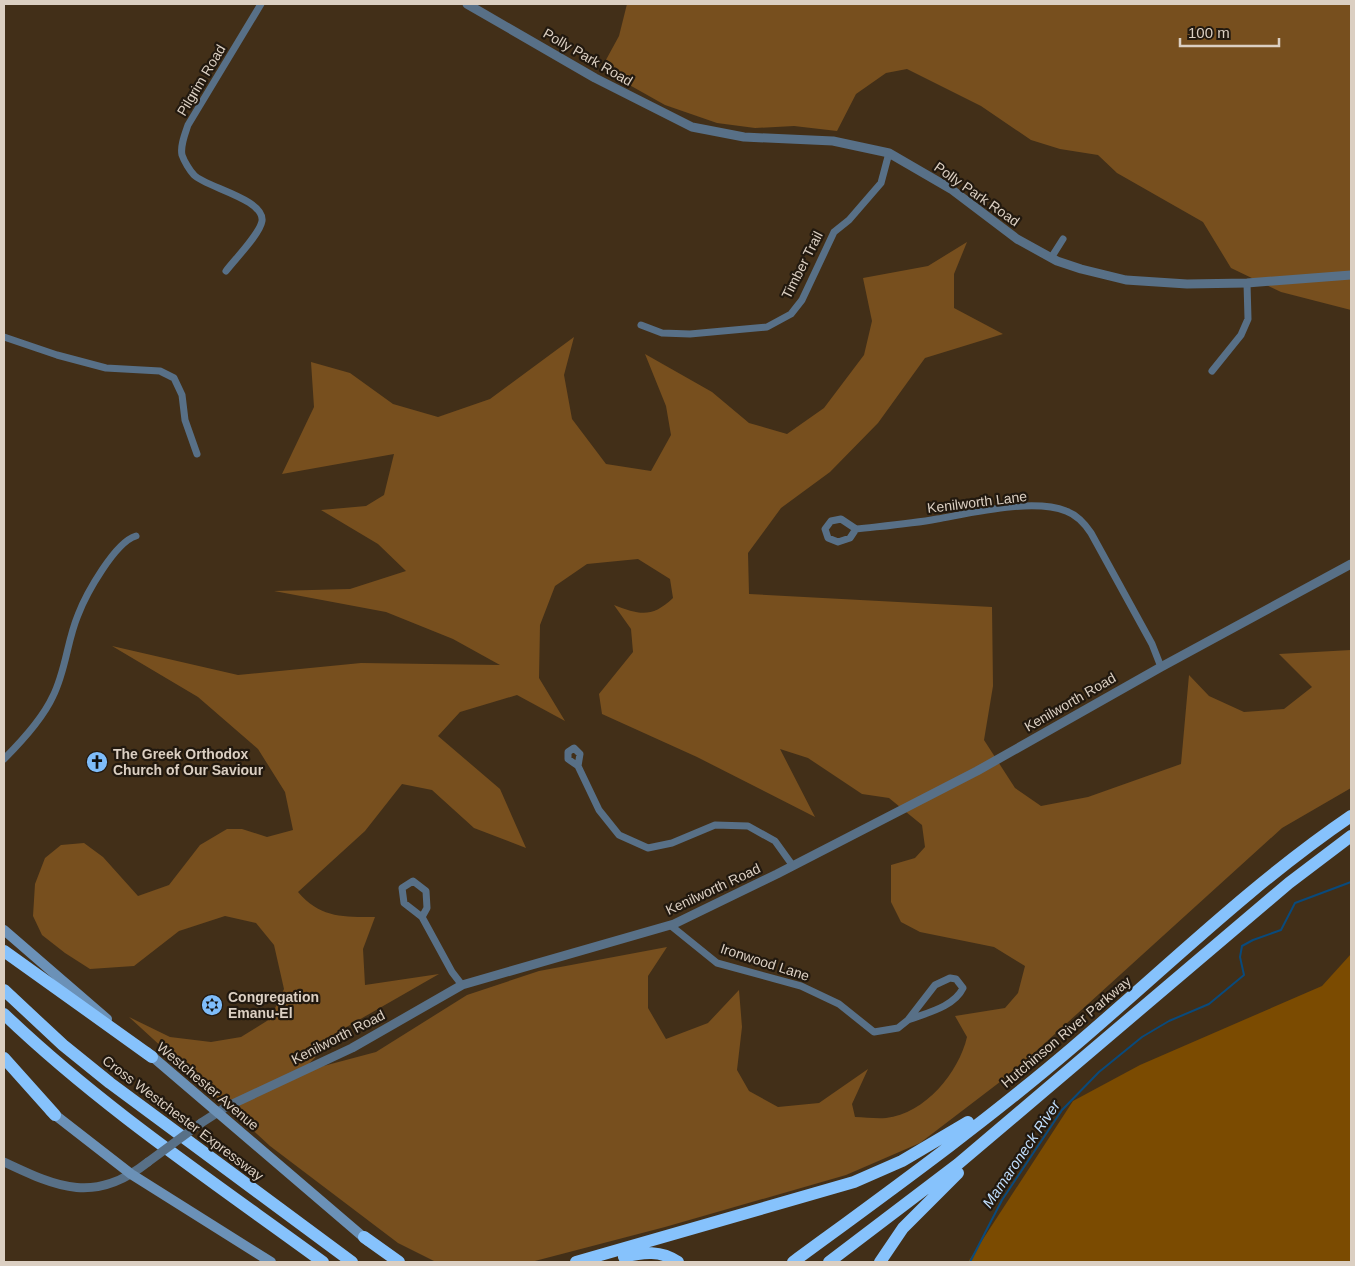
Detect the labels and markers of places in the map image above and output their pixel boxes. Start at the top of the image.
place label: The Greek Orthodox Church of Our Saviour [113,746,264,778]
church icon: The Greek Orthodox Church of Our Saviour [85,750,109,774]
place label: Congregation Emanu-El [228,989,319,1021]
synagogue icon: Congregation Emanu-El [200,993,224,1017]

